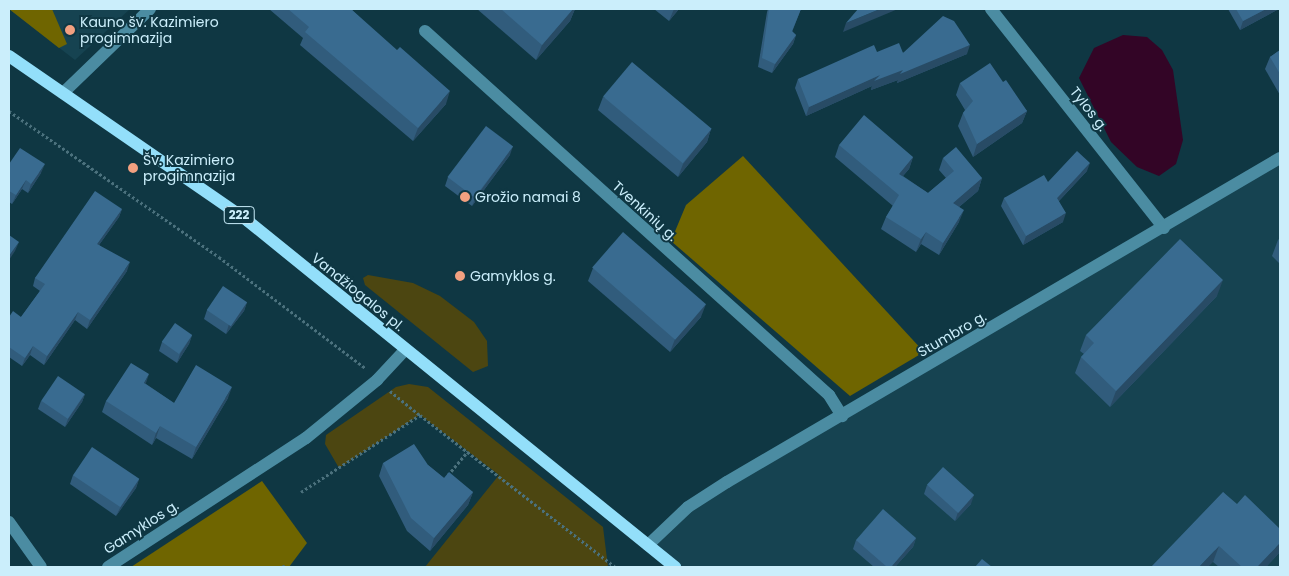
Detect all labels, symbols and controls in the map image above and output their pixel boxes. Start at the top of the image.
place label: Kauno šv. Kazimiero progimnazija [80,14,219,46]
marker: Kauno šv. Kazimiero progimnazija [64,24,76,36]
street label: Tylos g. [1067,84,1111,134]
place label: Šv. Kazimiero progimnazija [143,152,235,184]
marker: Šv. Kazimiero progimnazija [127,162,139,174]
street label: Tvenkinių g. [609,178,681,244]
place label: Grožio namai 8 [475,189,581,205]
marker: Grožio namai 8 [459,191,471,203]
road number: 222 [223,206,255,224]
street label: Vandžiogalos pl. [308,249,408,335]
place label: Gamyklos g. [470,268,556,284]
marker: Gamyklos g. [454,270,466,282]
street label: Stumbro g. [915,308,989,360]
street label: Gamyklos g. [100,497,182,557]

